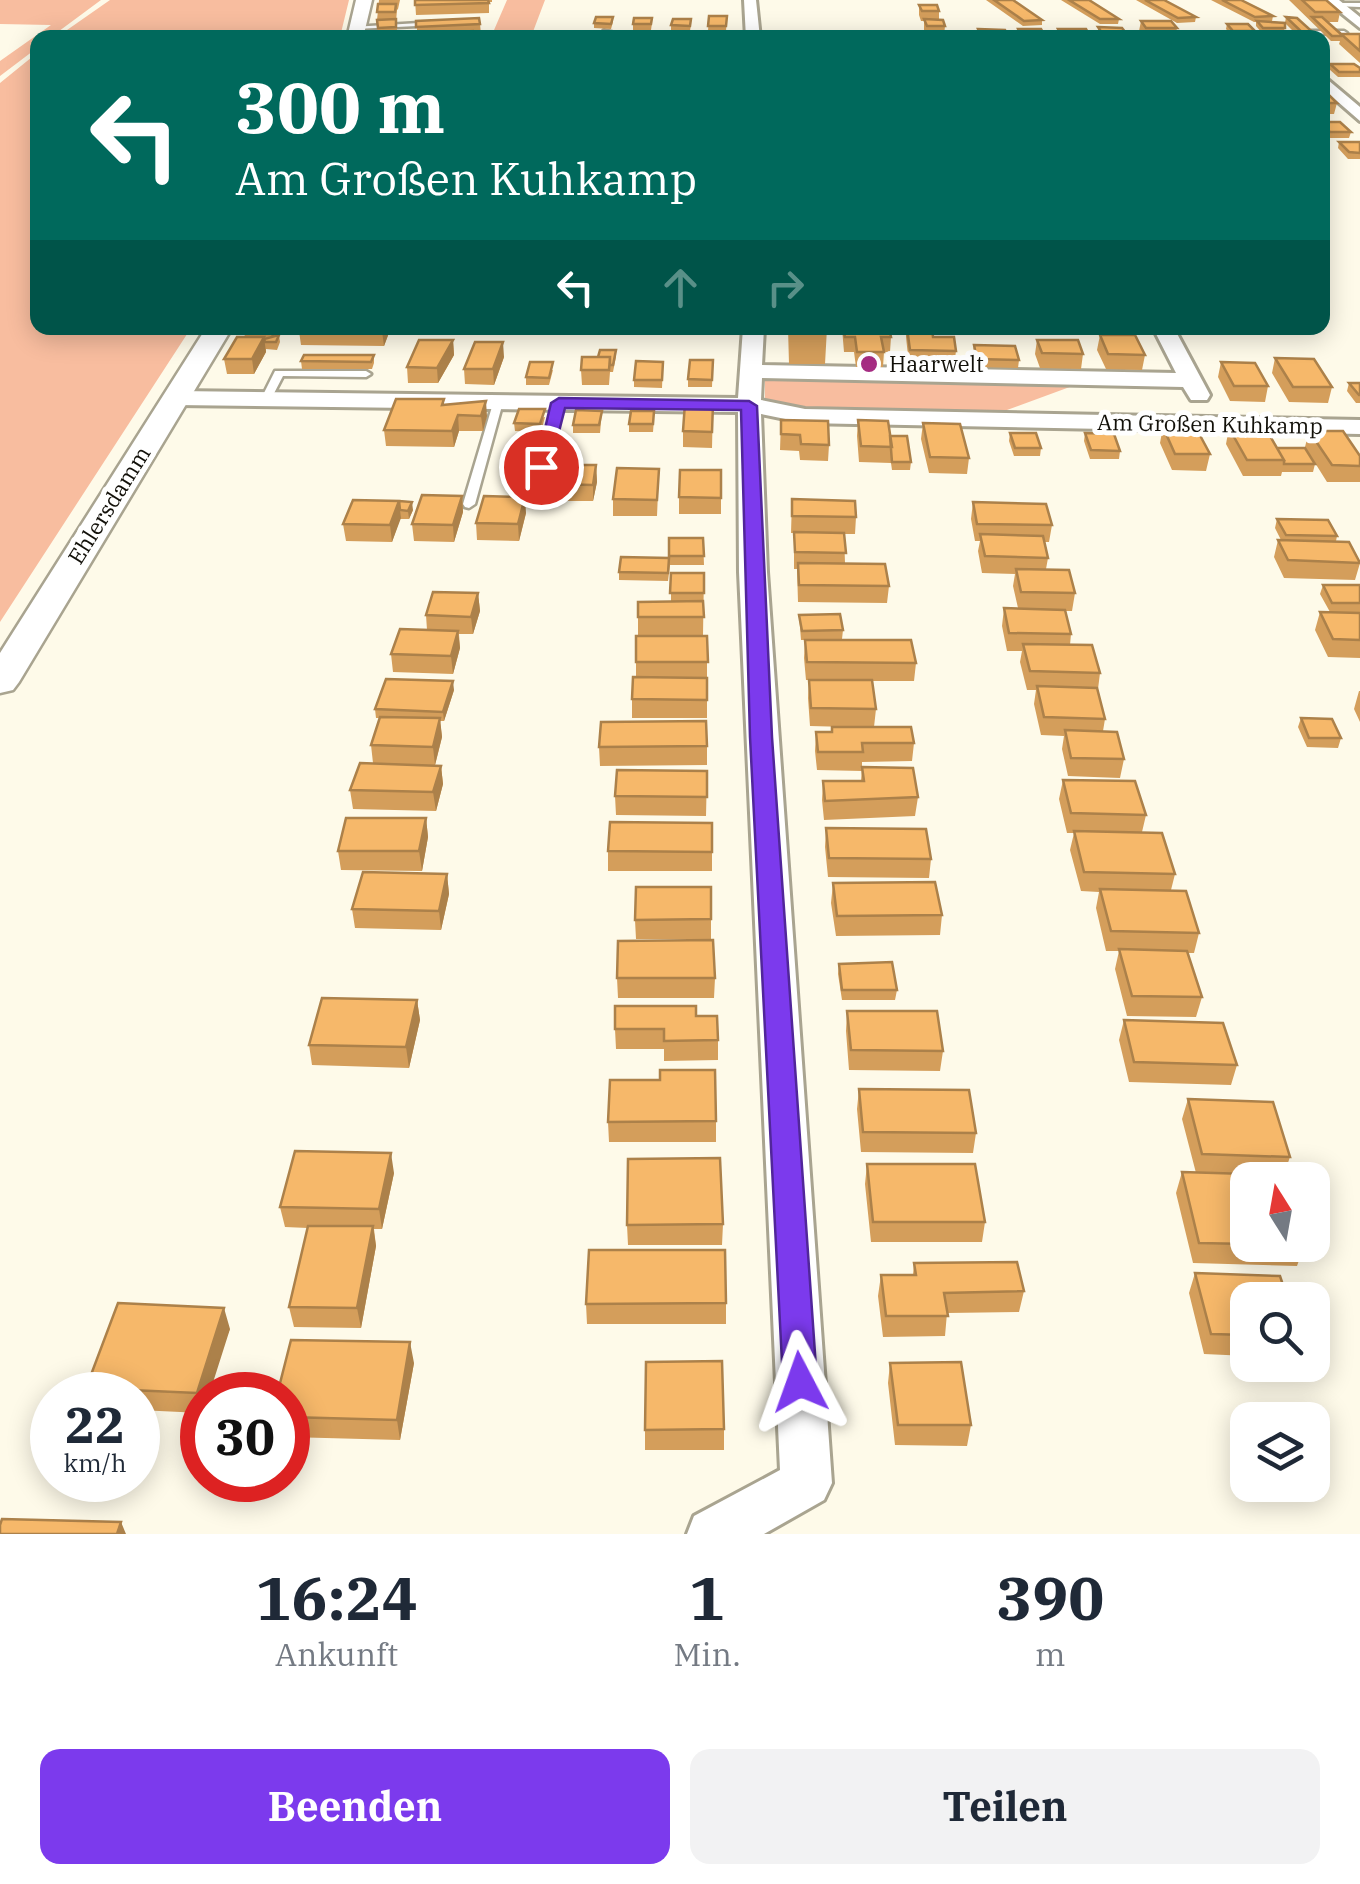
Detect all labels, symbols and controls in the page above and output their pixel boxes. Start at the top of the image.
text: 300 m [235,61,445,152]
icon: left [70,70,200,200]
text: Am Großen Kuhkamp [235,149,697,207]
icon: left [548,260,603,315]
icon: ahead [653,260,708,315]
icon: right [758,260,813,315]
place label: Haarwelt [889,349,984,378]
marker: Haarwelt [858,353,880,375]
street label: Am Großen Kuhkamp [1097,407,1323,440]
pin [499,425,584,510]
street label: Ehlersdamm [61,440,156,569]
icon: arrive [514,440,569,495]
north arrow [1230,1162,1330,1262]
map controls [1230,1162,1330,1502]
button: search [1230,1282,1330,1382]
position arrow [748,1330,852,1434]
speed limit sign: 30 [180,1372,310,1502]
text: 22 [65,1392,125,1457]
button: layers [1230,1402,1330,1502]
text: km/h [63,1446,127,1479]
text: 16:24 [256,1558,418,1637]
text: 1 [689,1558,725,1637]
text: 390 [996,1558,1104,1637]
text: Ankunft [275,1633,398,1675]
text: Min. [673,1633,741,1675]
text: m [1035,1633,1066,1675]
button: Beenden [40,1749,670,1864]
button: Teilen [690,1749,1320,1864]

